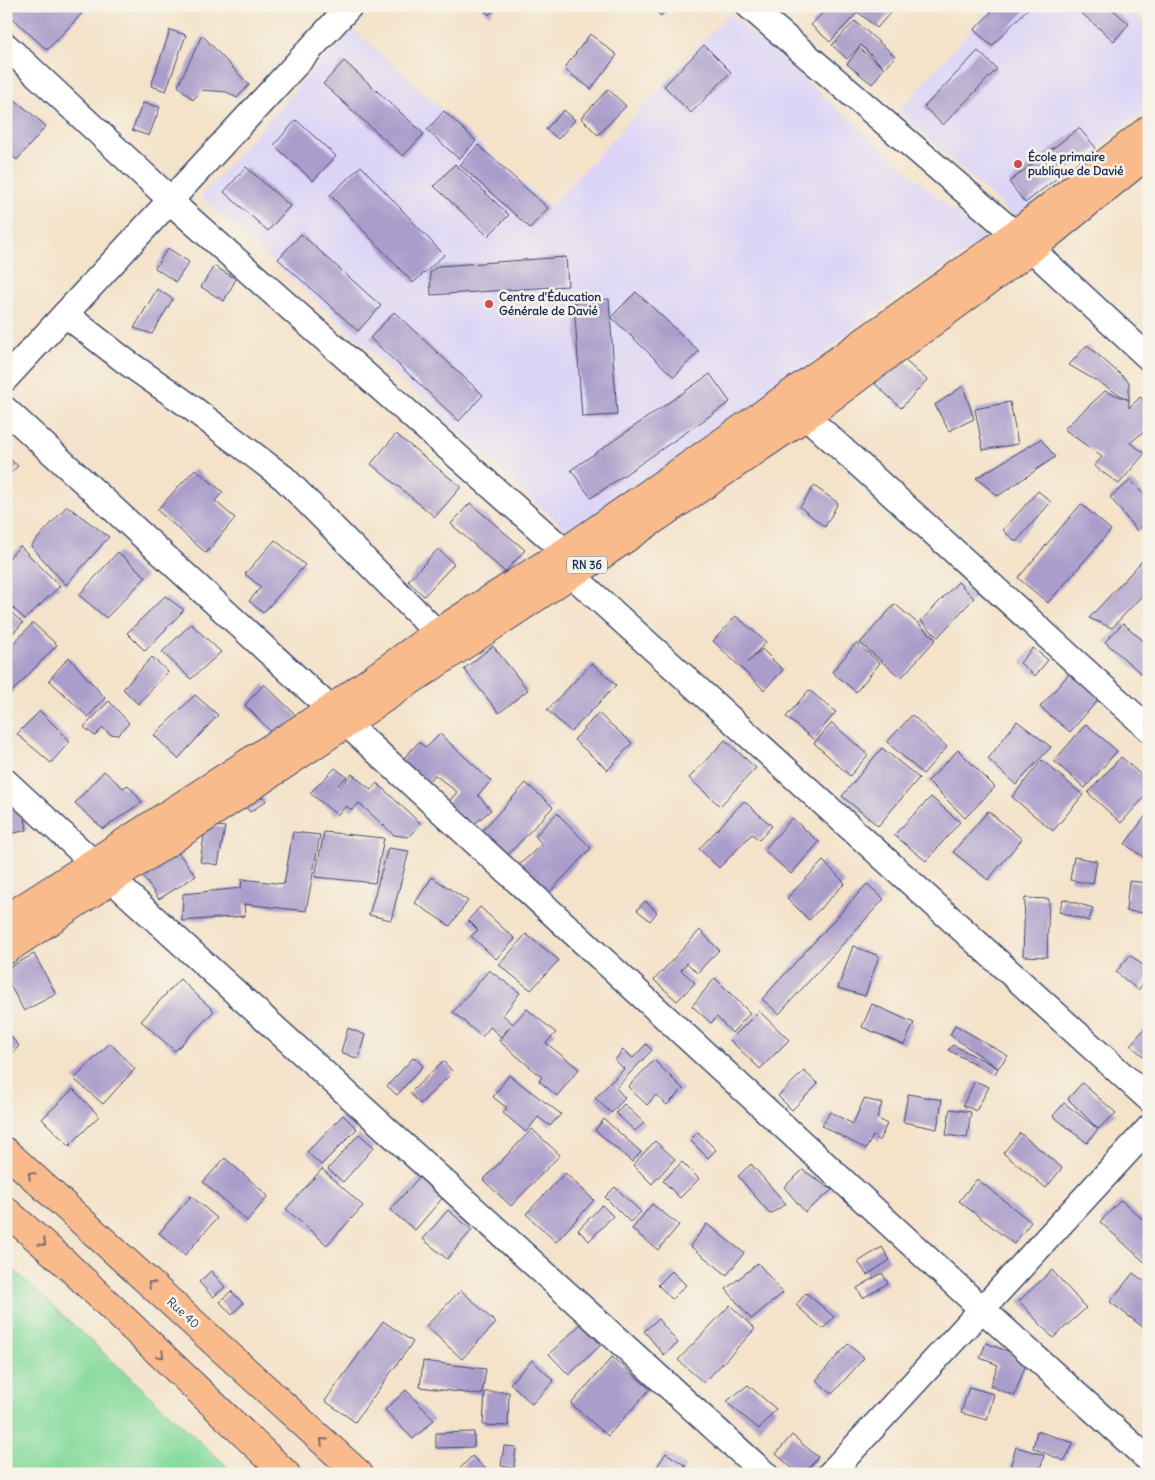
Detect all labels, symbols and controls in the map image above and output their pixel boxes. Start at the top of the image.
place label: École primaire publique de Davié [1028,149,1124,179]
marker: École primaire publique de Davié [1012,158,1024,170]
place label: Centre d'Éducation Générale de Davié [499,289,601,318]
marker: Centre d'Éducation Générale de Davié [483,298,495,310]
road number: RN 36 [567,556,607,574]
one-way arrow [28,1172,37,1181]
one-way arrow [37,1237,46,1246]
one-way arrow [148,1281,157,1290]
street label: Rue 40 [164,1294,203,1331]
one-way arrow [155,1349,164,1358]
one-way arrow [320,1438,329,1447]

